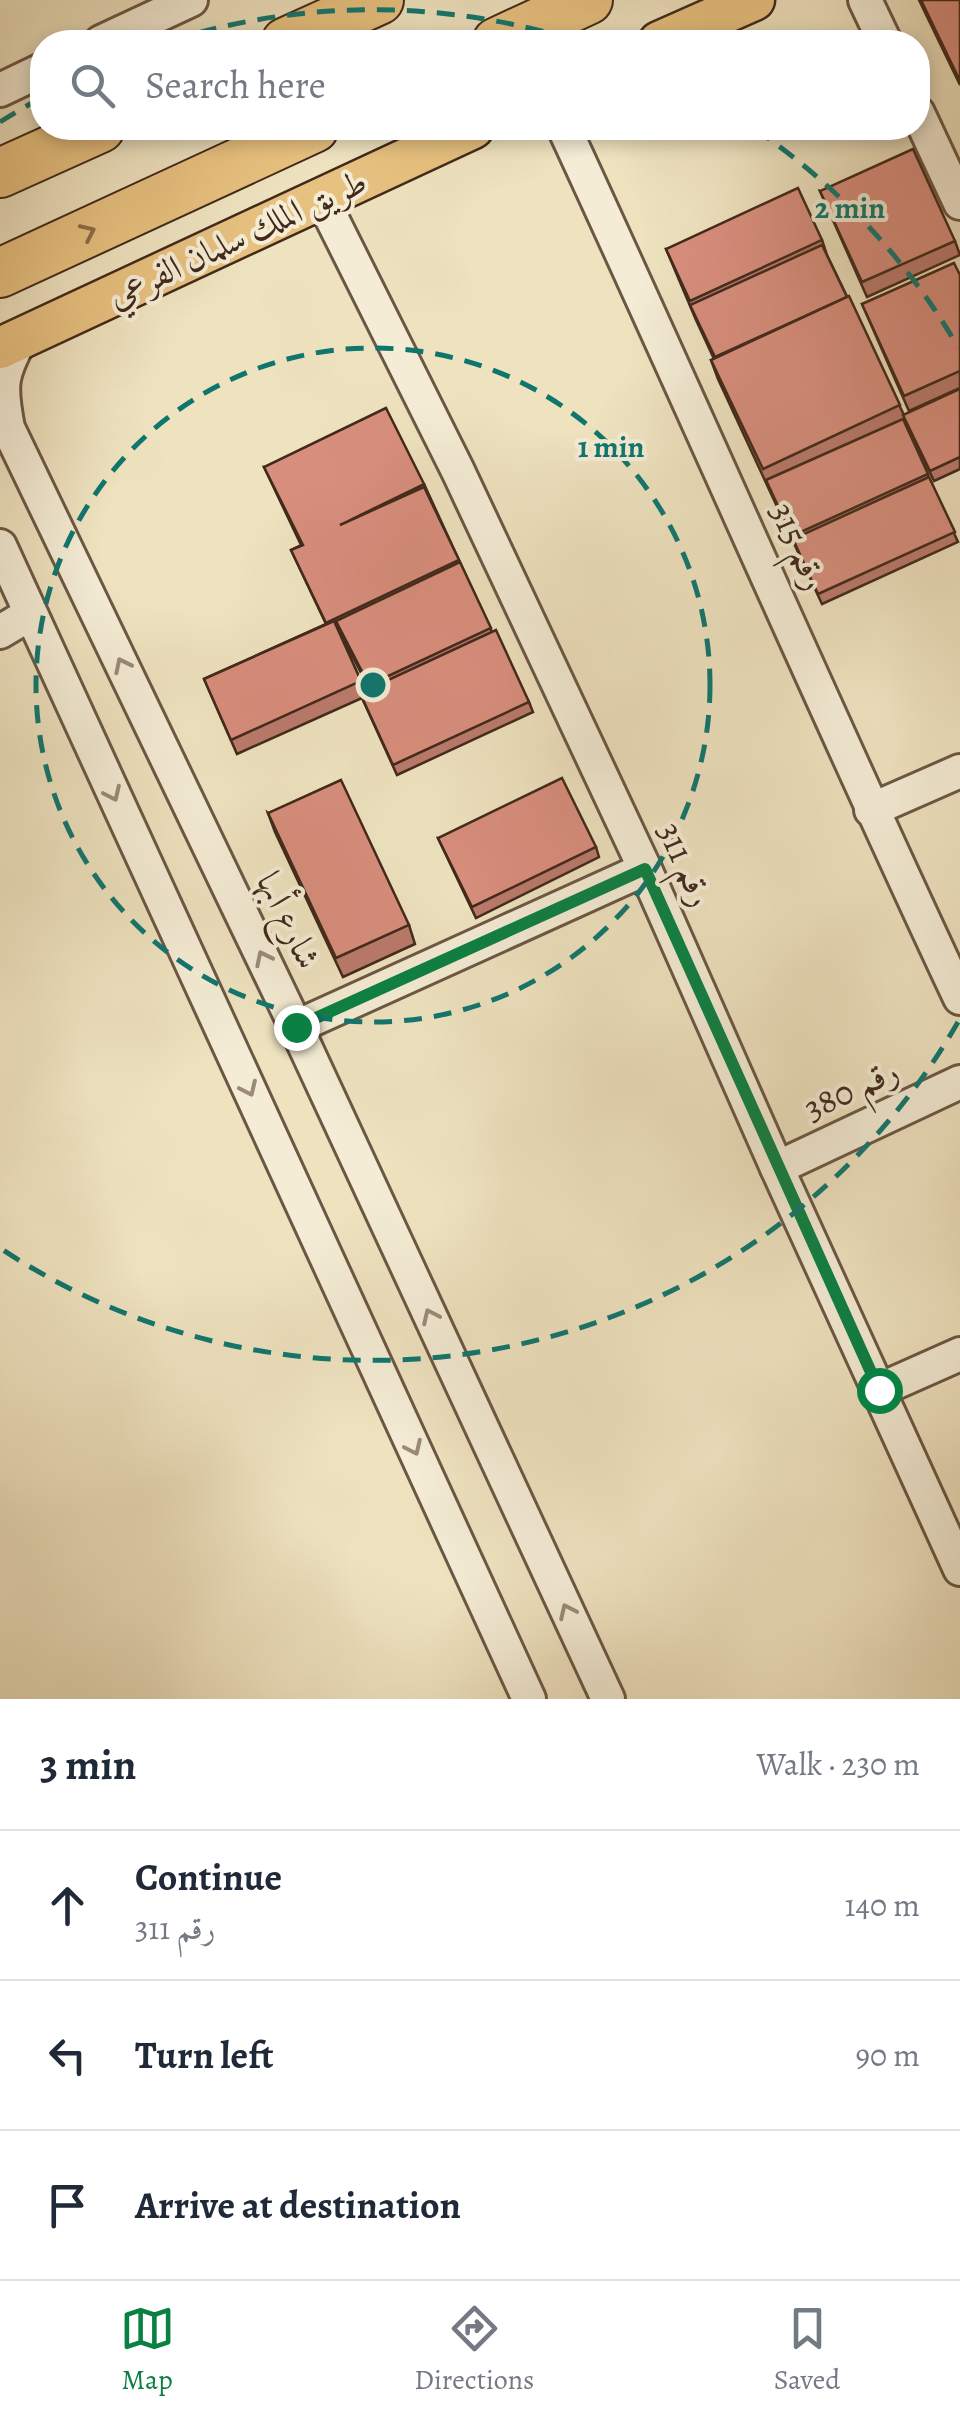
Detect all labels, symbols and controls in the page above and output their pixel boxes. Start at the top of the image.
search box [30,30,930,140]
icon: search [65,58,120,113]
text: Search here [145,59,326,111]
street label: طريق الملك سلمان الفرعي [99,157,377,324]
text: 2 min [815,188,885,228]
one-way arrow [78,224,96,244]
text: 1 min [578,427,644,467]
street label: رقم 315 [750,495,839,601]
one-way arrow [115,657,135,675]
centre of rings [355,667,391,703]
one-way arrow [101,784,121,802]
street label: رقم 311 [638,814,726,918]
street label: شارع أبها [240,863,333,979]
one-way arrow [255,950,275,968]
route end [274,1005,320,1051]
street label: رقم 380 [796,1046,910,1140]
one-way arrow [236,1079,256,1097]
one-way arrow [423,1308,443,1326]
route start [857,1368,903,1414]
one-way arrow [402,1438,422,1456]
one-way arrow [560,1603,580,1621]
text: 3 min [40,1736,136,1793]
text: Walk · 230 m [757,1742,920,1786]
text: Continue [135,1851,282,1903]
icon: ahead [40,1878,95,1933]
text: 140 m [845,1883,920,1927]
text: رقم 311 [135,1906,215,1950]
icon: left [40,2028,95,2083]
text: Turn left [135,2029,274,2081]
text: 90 m [855,2033,920,2077]
icon: arrive [40,2178,95,2233]
text: Arrive at destination [135,2179,461,2231]
tab: Map [120,2301,175,2399]
tab: Directions [414,2301,534,2399]
tab: Saved [774,2301,840,2399]

